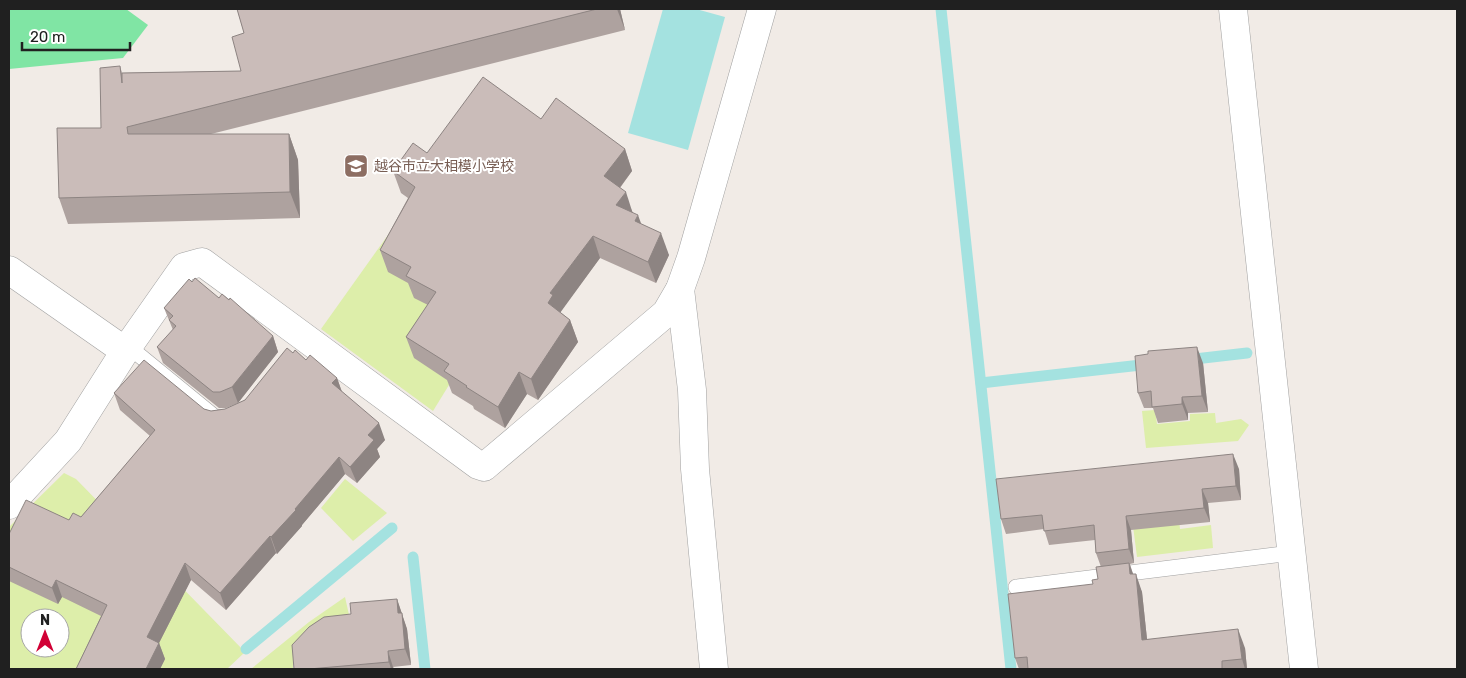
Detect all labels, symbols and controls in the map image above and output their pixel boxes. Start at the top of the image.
scale bar [22,20,130,52]
text: 20 m [30,28,65,46]
school or university icon: 越谷市立大相模小学校 [343,153,369,179]
place label: 越谷市立大相模小学校 [374,158,514,175]
north arrow [20,608,70,658]
text: N [40,612,50,629]

